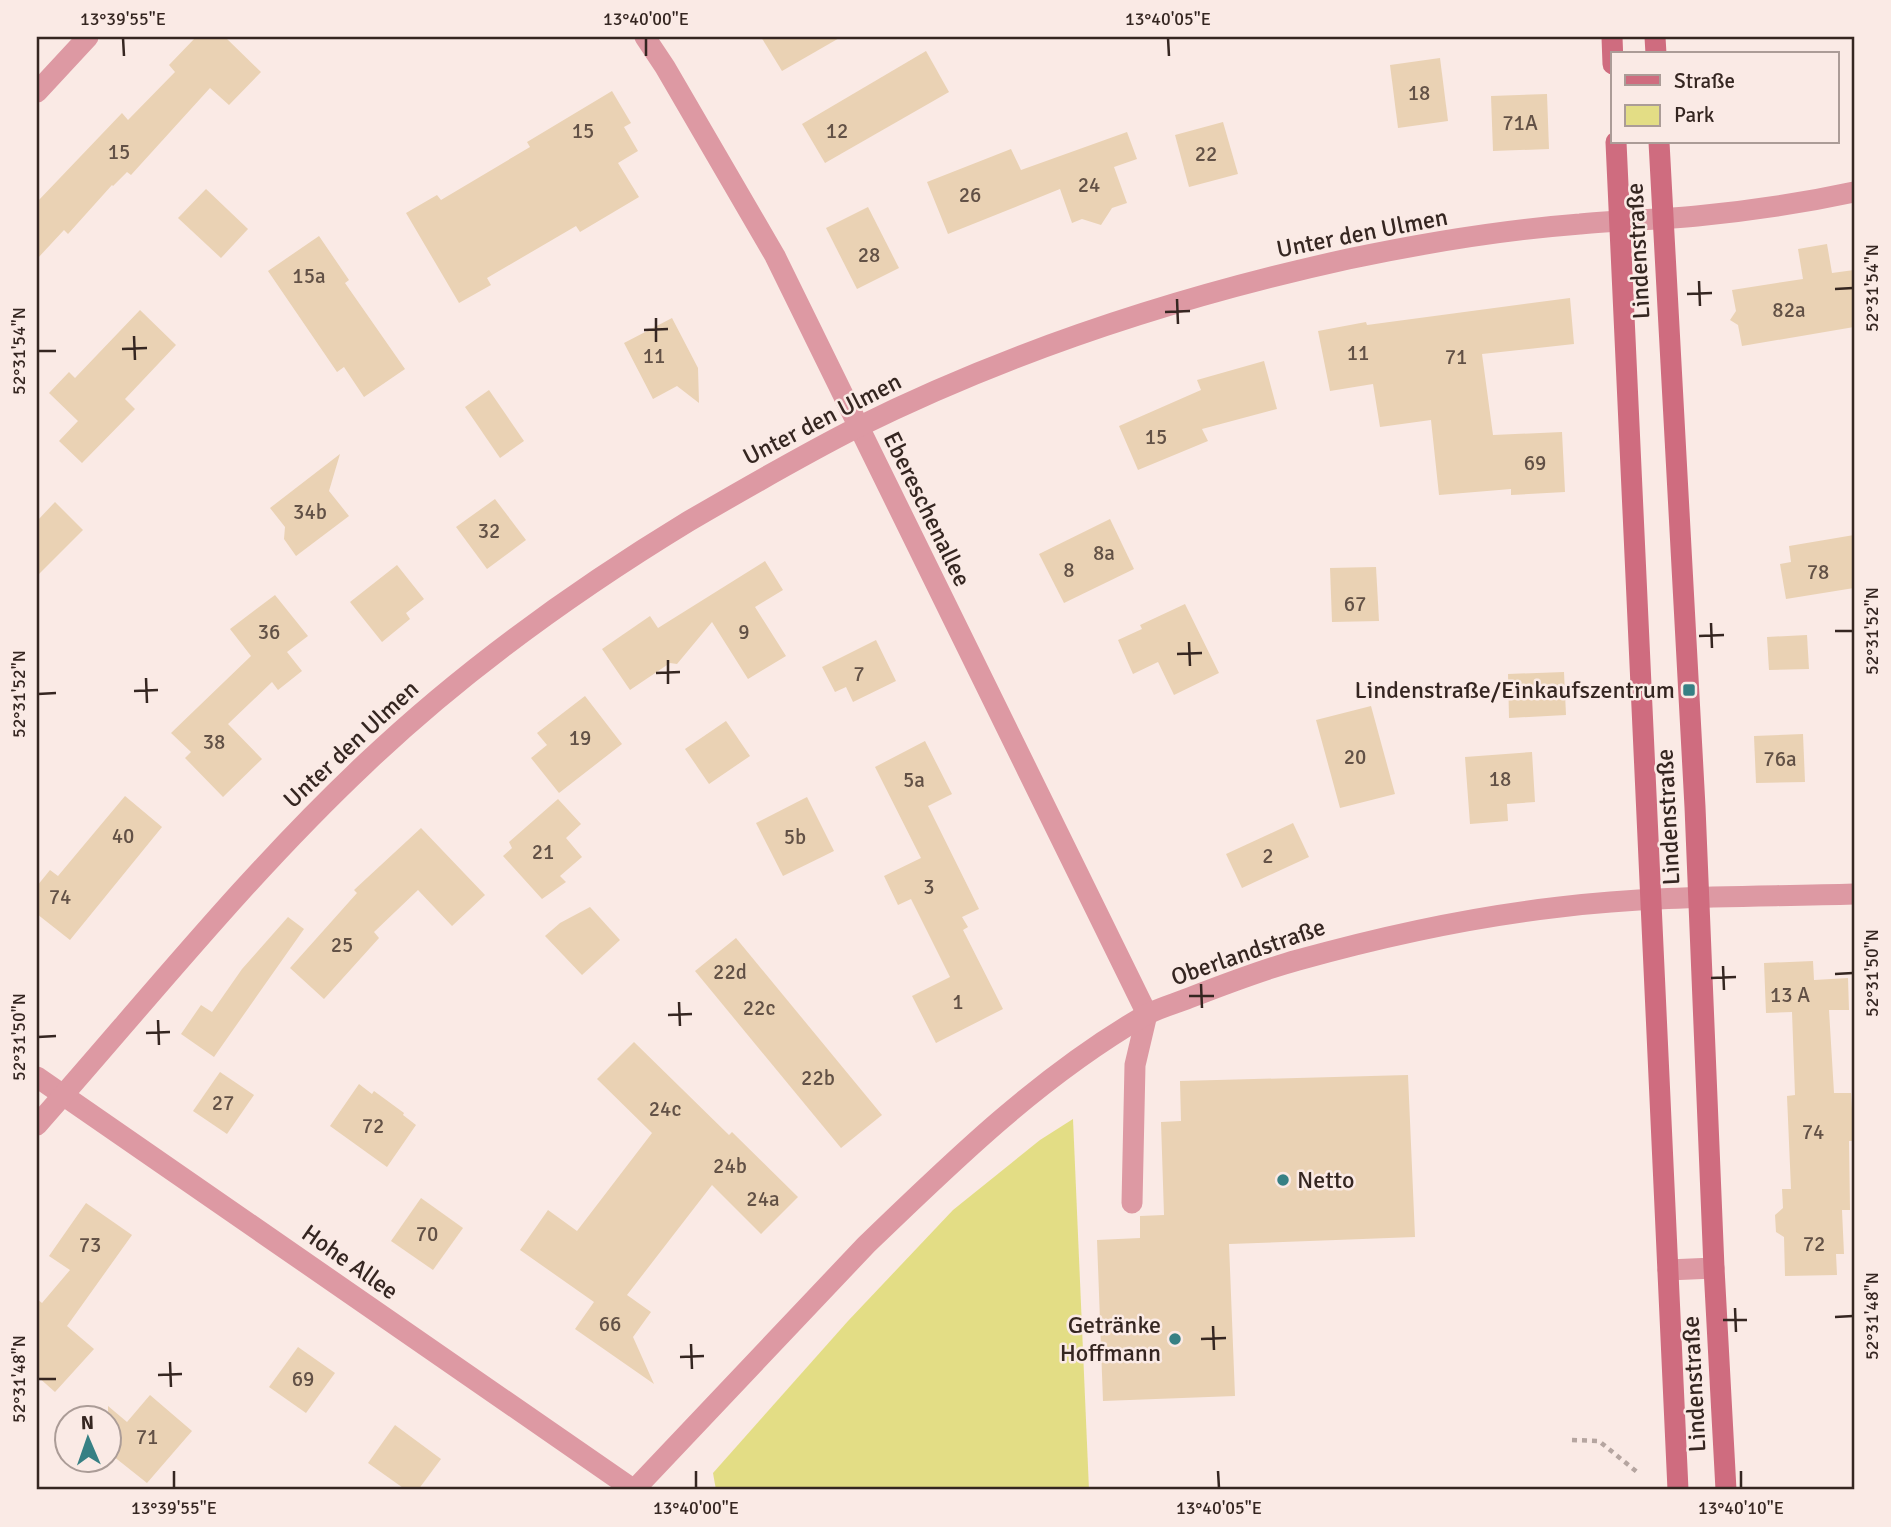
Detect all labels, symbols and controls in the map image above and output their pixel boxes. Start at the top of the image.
text: 13°39'55"E [80,8,166,30]
text: 13°40'00"E [603,8,689,30]
text: 13°40'05"E [1125,8,1211,30]
legend [1611,52,1839,144]
text: Straße [1674,68,1735,94]
house number: 18 [1408,80,1430,106]
text: Park [1674,102,1715,128]
house number: 71A [1502,110,1538,136]
house number: 15 [572,118,594,144]
house number: 12 [826,118,848,144]
house number: 15 [108,139,130,165]
house number: 22 [1195,141,1217,167]
house number: 24 [1078,172,1100,198]
house number: 26 [959,182,981,208]
street label: Lindenstraße [1619,182,1657,320]
street label: Unter den Ulmen [1274,202,1450,264]
house number: 28 [858,242,880,268]
text: 52°31'54"N [1861,244,1883,332]
house number: 15a [292,263,326,289]
house number: 82a [1772,297,1806,323]
text: 52°31'54"N [8,307,30,395]
house number: 11 [1347,340,1369,366]
house number: 11 [643,343,665,369]
house number: 71 [1445,344,1467,370]
street label: Unter den Ulmen [738,366,906,472]
house number: 15 [1145,424,1167,450]
street label: Ebereschenallee [877,427,977,591]
house number: 69 [1524,450,1546,476]
house number: 34b [293,499,327,525]
house number: 32 [478,518,500,544]
house number: 8a [1093,540,1115,566]
house number: 8 [1063,557,1075,583]
house number: 78 [1807,559,1829,585]
text: 52°31'52"N [1861,587,1883,675]
house number: 67 [1344,591,1366,617]
house number: 36 [258,619,280,645]
house number: 9 [738,619,750,645]
text: 52°31'52"N [8,650,30,738]
house number: 7 [853,661,865,687]
street label: Unter den Ulmen [277,674,425,814]
place label: Lindenstraße/Einkaufszentrum [1355,675,1675,705]
marker: Lindenstraße/Einkaufszentrum [1681,682,1697,698]
house number: 19 [569,725,591,751]
house number: 38 [203,729,225,755]
house number: 20 [1344,744,1366,770]
house number: 76a [1763,746,1797,772]
street label: Lindenstraße [1649,748,1687,886]
house number: 18 [1489,766,1511,792]
house number: 5a [903,767,925,793]
house number: 40 [112,823,134,849]
house number: 5b [784,824,806,850]
house number: 21 [532,839,554,865]
house number: 2 [1262,843,1274,869]
house number: 3 [923,874,935,900]
house number: 74 [49,884,71,910]
street label: Oberlandstraße [1167,912,1329,992]
text: 52°31'50"N [1861,929,1883,1017]
house number: 25 [331,932,353,958]
house number: 22d [713,959,747,985]
house number: 13 A [1770,982,1810,1008]
house number: 1 [952,989,964,1015]
text: 52°31'50"N [8,993,30,1081]
house number: 22c [743,995,775,1021]
house number: 22b [801,1065,835,1091]
house number: 27 [212,1090,234,1116]
house number: 24c [649,1096,681,1122]
house number: 72 [362,1113,384,1139]
house number: 74 [1802,1119,1824,1145]
house number: 24b [713,1153,747,1179]
place label: Netto [1297,1165,1354,1195]
marker: Netto [1275,1172,1291,1188]
house number: 24a [746,1186,780,1212]
street label: Hohe Allee [296,1218,404,1306]
house number: 70 [416,1221,438,1247]
house number: 72 [1803,1231,1825,1257]
house number: 73 [79,1232,101,1258]
text: 52°31'48"N [1861,1272,1883,1360]
place label: Getränke Hoffmann [1060,1310,1161,1368]
house number: 66 [599,1311,621,1337]
street label: Lindenstraße [1675,1315,1713,1453]
marker: Getränke Hoffmann [1167,1331,1183,1347]
text: 52°31'48"N [8,1335,30,1423]
house number: 69 [292,1366,314,1392]
north arrow [52,1404,122,1474]
text: N [80,1411,94,1435]
house number: 71 [136,1424,158,1450]
text: 13°39'55"E [131,1497,217,1519]
text: 13°40'00"E [653,1497,739,1519]
text: 13°40'05"E [1176,1497,1262,1519]
text: 13°40'10"E [1698,1497,1784,1519]

